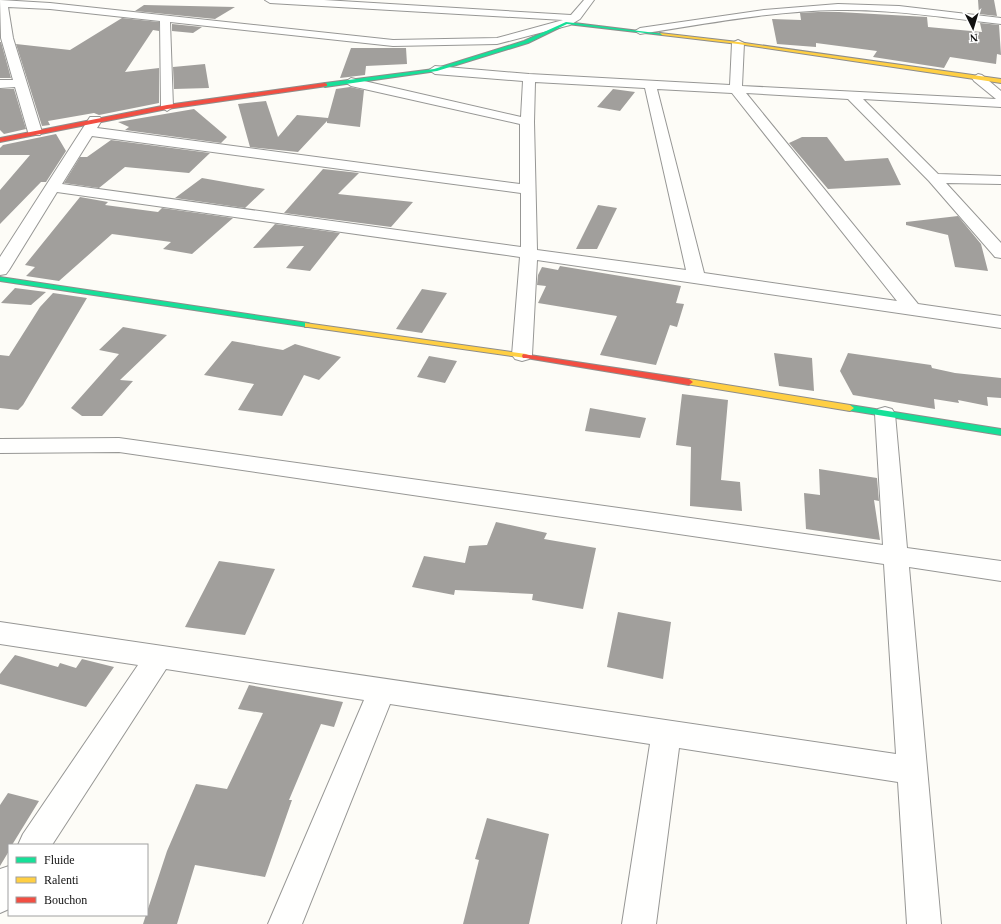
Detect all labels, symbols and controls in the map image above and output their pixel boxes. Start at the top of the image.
north arrow [953,8,993,48]
text: N [969,32,978,44]
legend [8,844,148,916]
text: Fluide [44,853,75,867]
text: Ralenti [44,873,79,887]
text: Bouchon [44,893,87,907]

